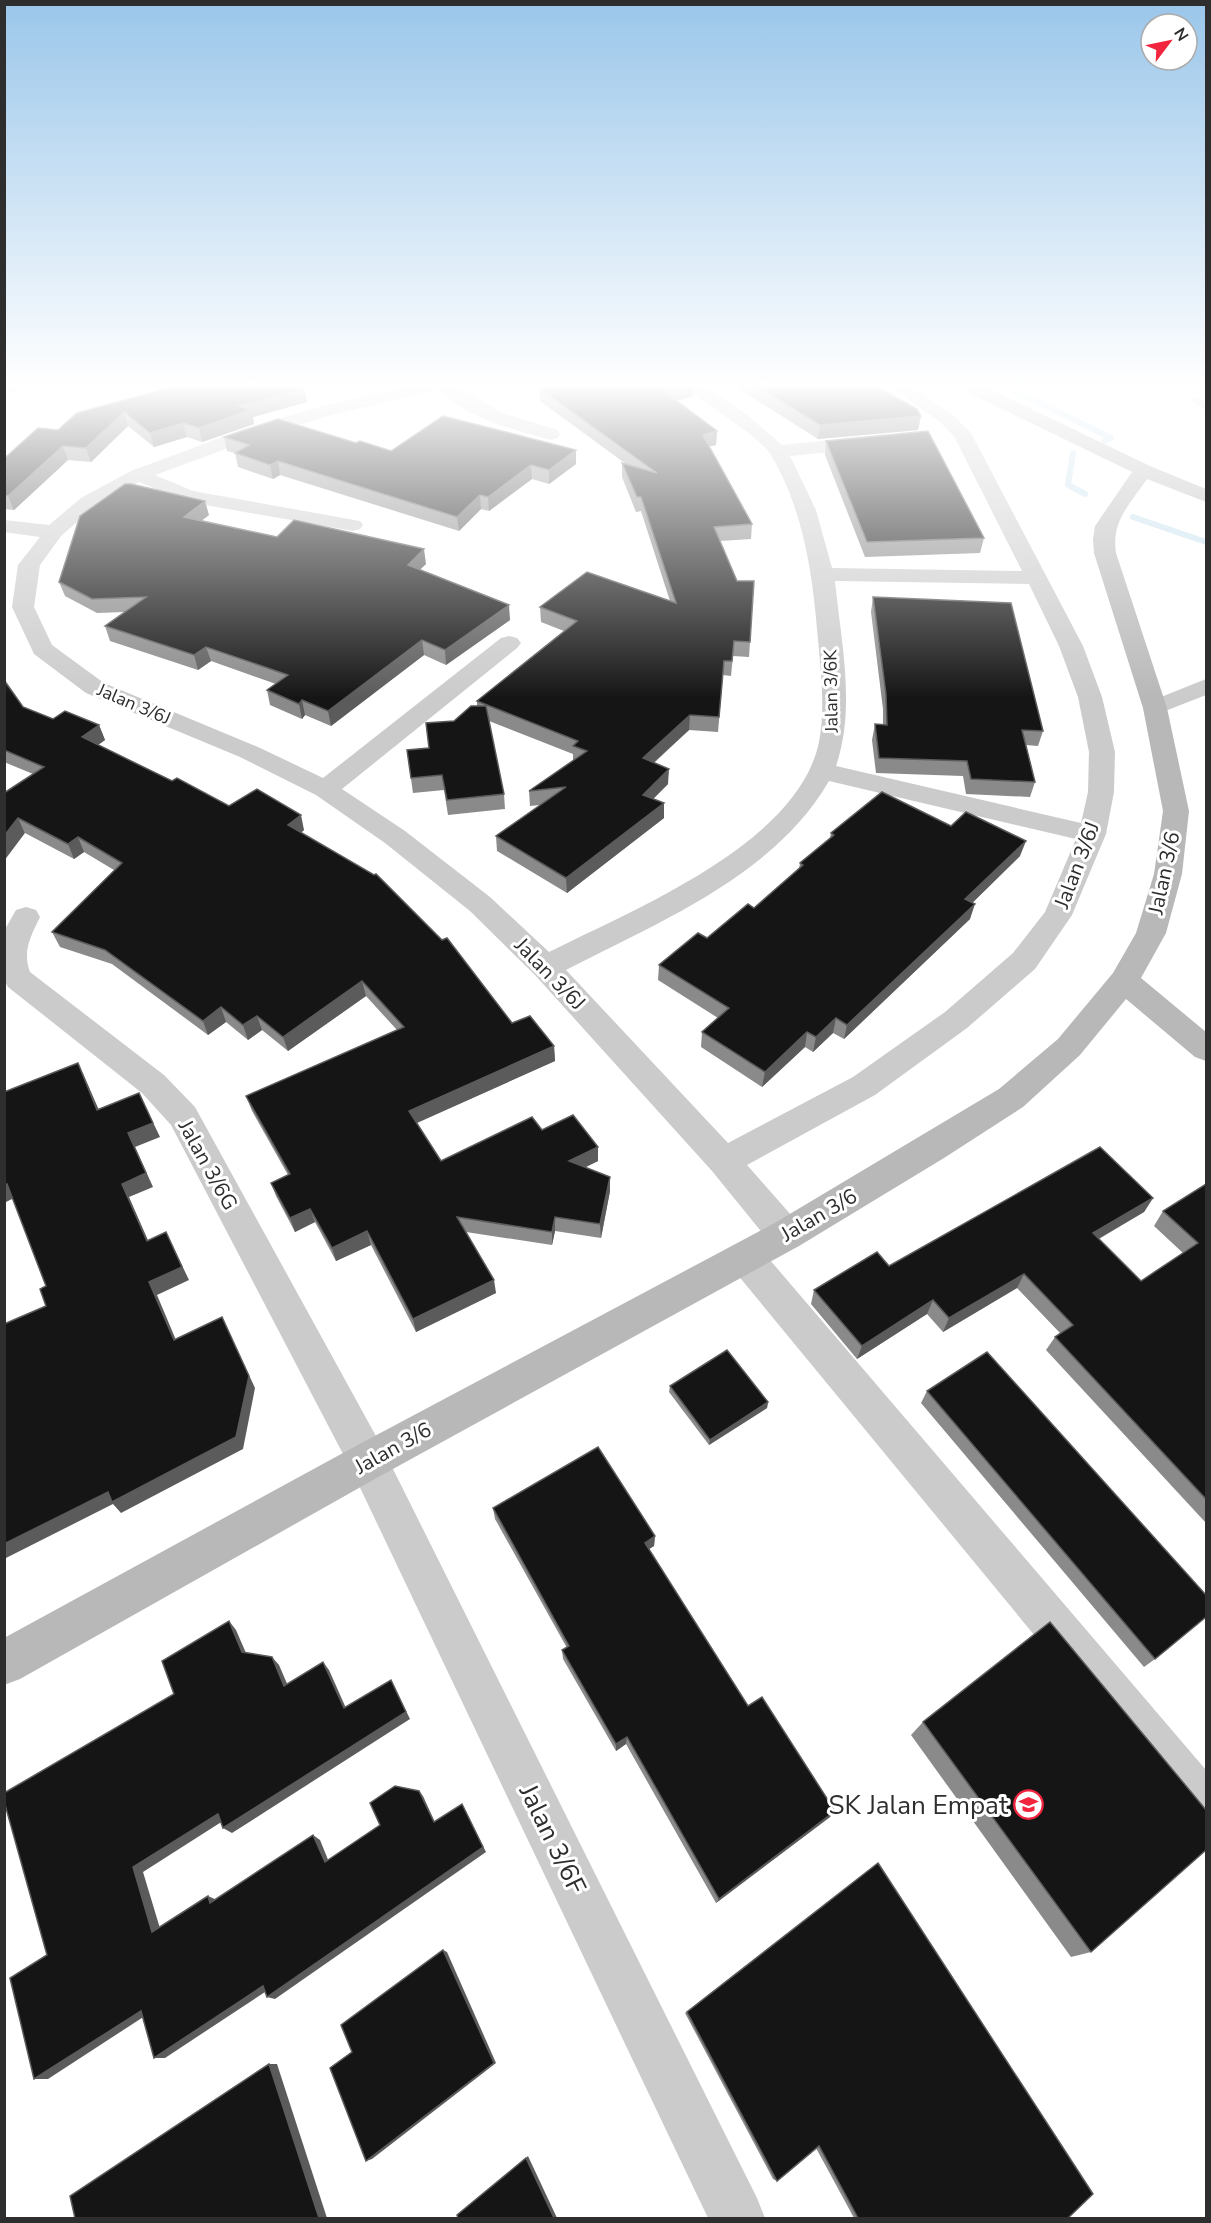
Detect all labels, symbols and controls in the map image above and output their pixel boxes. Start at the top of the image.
north arrow [1139,12,1199,72]
text: N [1168,24,1193,45]
street label: Jalan 3/6K [818,649,844,734]
street label: Jalan 3/6J [93,677,174,730]
street label: Jalan 3/6J [1047,818,1106,913]
street label: Jalan 3/6 [1141,829,1186,918]
street label: Jalan 3/6J [508,931,592,1016]
street label: Jalan 3/6G [171,1114,244,1215]
street label: Jalan 3/6 [775,1182,862,1249]
street label: Jalan 3/6 [349,1415,436,1481]
street label: Jalan 3/6F [511,1778,594,1900]
place label: SK Jalan Empat [828,1788,1009,1823]
school or university icon: SK Jalan Empat [1013,1789,1045,1821]

